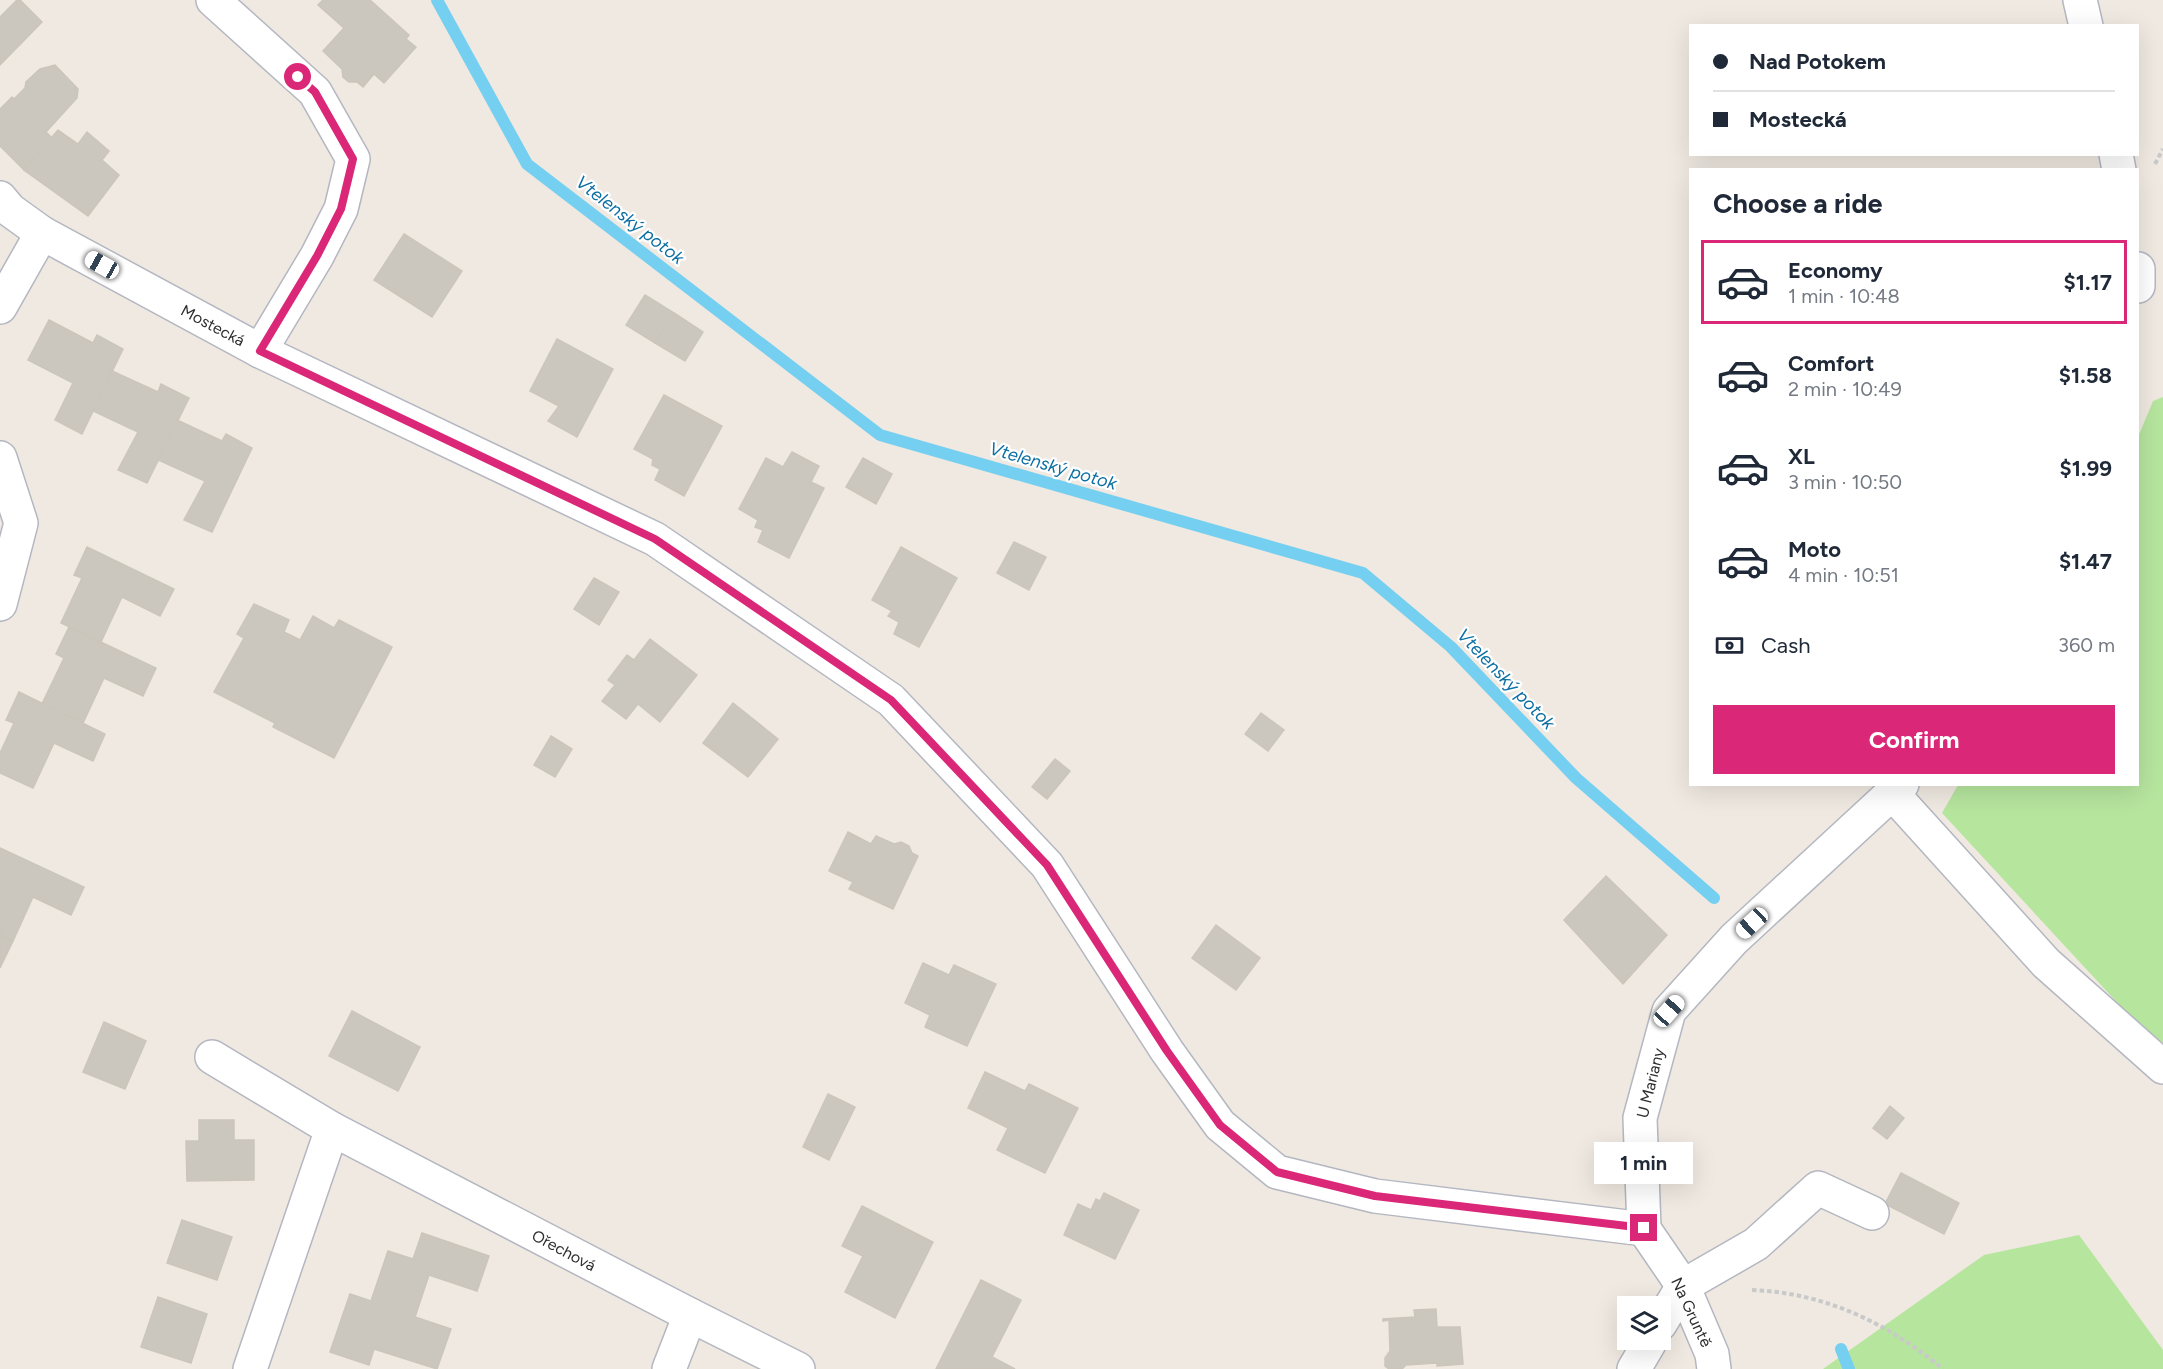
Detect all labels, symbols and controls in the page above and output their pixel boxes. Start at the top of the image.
text: Nad Potokem [1749,48,1886,75]
route start [284,63,311,90]
text: Mostecká [1749,106,1847,133]
water label: Vtelenský potok [571,171,690,270]
text: Choose a ride [1713,187,1882,220]
car [82,248,122,282]
icon: car [1716,255,1770,309]
text: Economy [1788,257,1883,284]
text: $1.17 [2064,269,2112,296]
text: 1 min · 10:48 [1788,284,1900,308]
street label: Mostecká [178,301,248,350]
icon: car [1716,348,1770,402]
text: Comfort [1788,350,1874,377]
text: $1.58 [2059,362,2112,389]
text: 2 min · 10:49 [1788,377,1902,401]
water label: Vtelenský potok [987,437,1120,495]
icon: car [1716,441,1770,495]
text: XL [1788,443,1815,470]
text: $1.99 [2060,455,2112,482]
text: 3 min · 10:50 [1788,470,1902,494]
icon: car [1716,534,1770,588]
text: Moto [1788,536,1841,563]
text: $1.47 [2059,548,2112,575]
text: 4 min · 10:51 [1788,563,1899,587]
water label: Vtelenský potok [1452,624,1560,735]
icon: cash [1713,629,1746,662]
text: Cash [1761,632,1811,659]
text: 360 m [2058,633,2115,657]
button: Confirm [1713,705,2115,774]
car [1733,904,1771,942]
car [1650,992,1688,1030]
street label: U Mariany [1633,1046,1668,1120]
callout: 1 min [1594,1141,1694,1183]
text: 1 min [1620,1151,1667,1175]
route end [1630,1214,1657,1241]
street label: Ořechová [529,1226,599,1275]
street label: Na Gruntě [1667,1274,1716,1350]
map controls [1617,1296,1671,1350]
button: layers [1617,1296,1671,1350]

